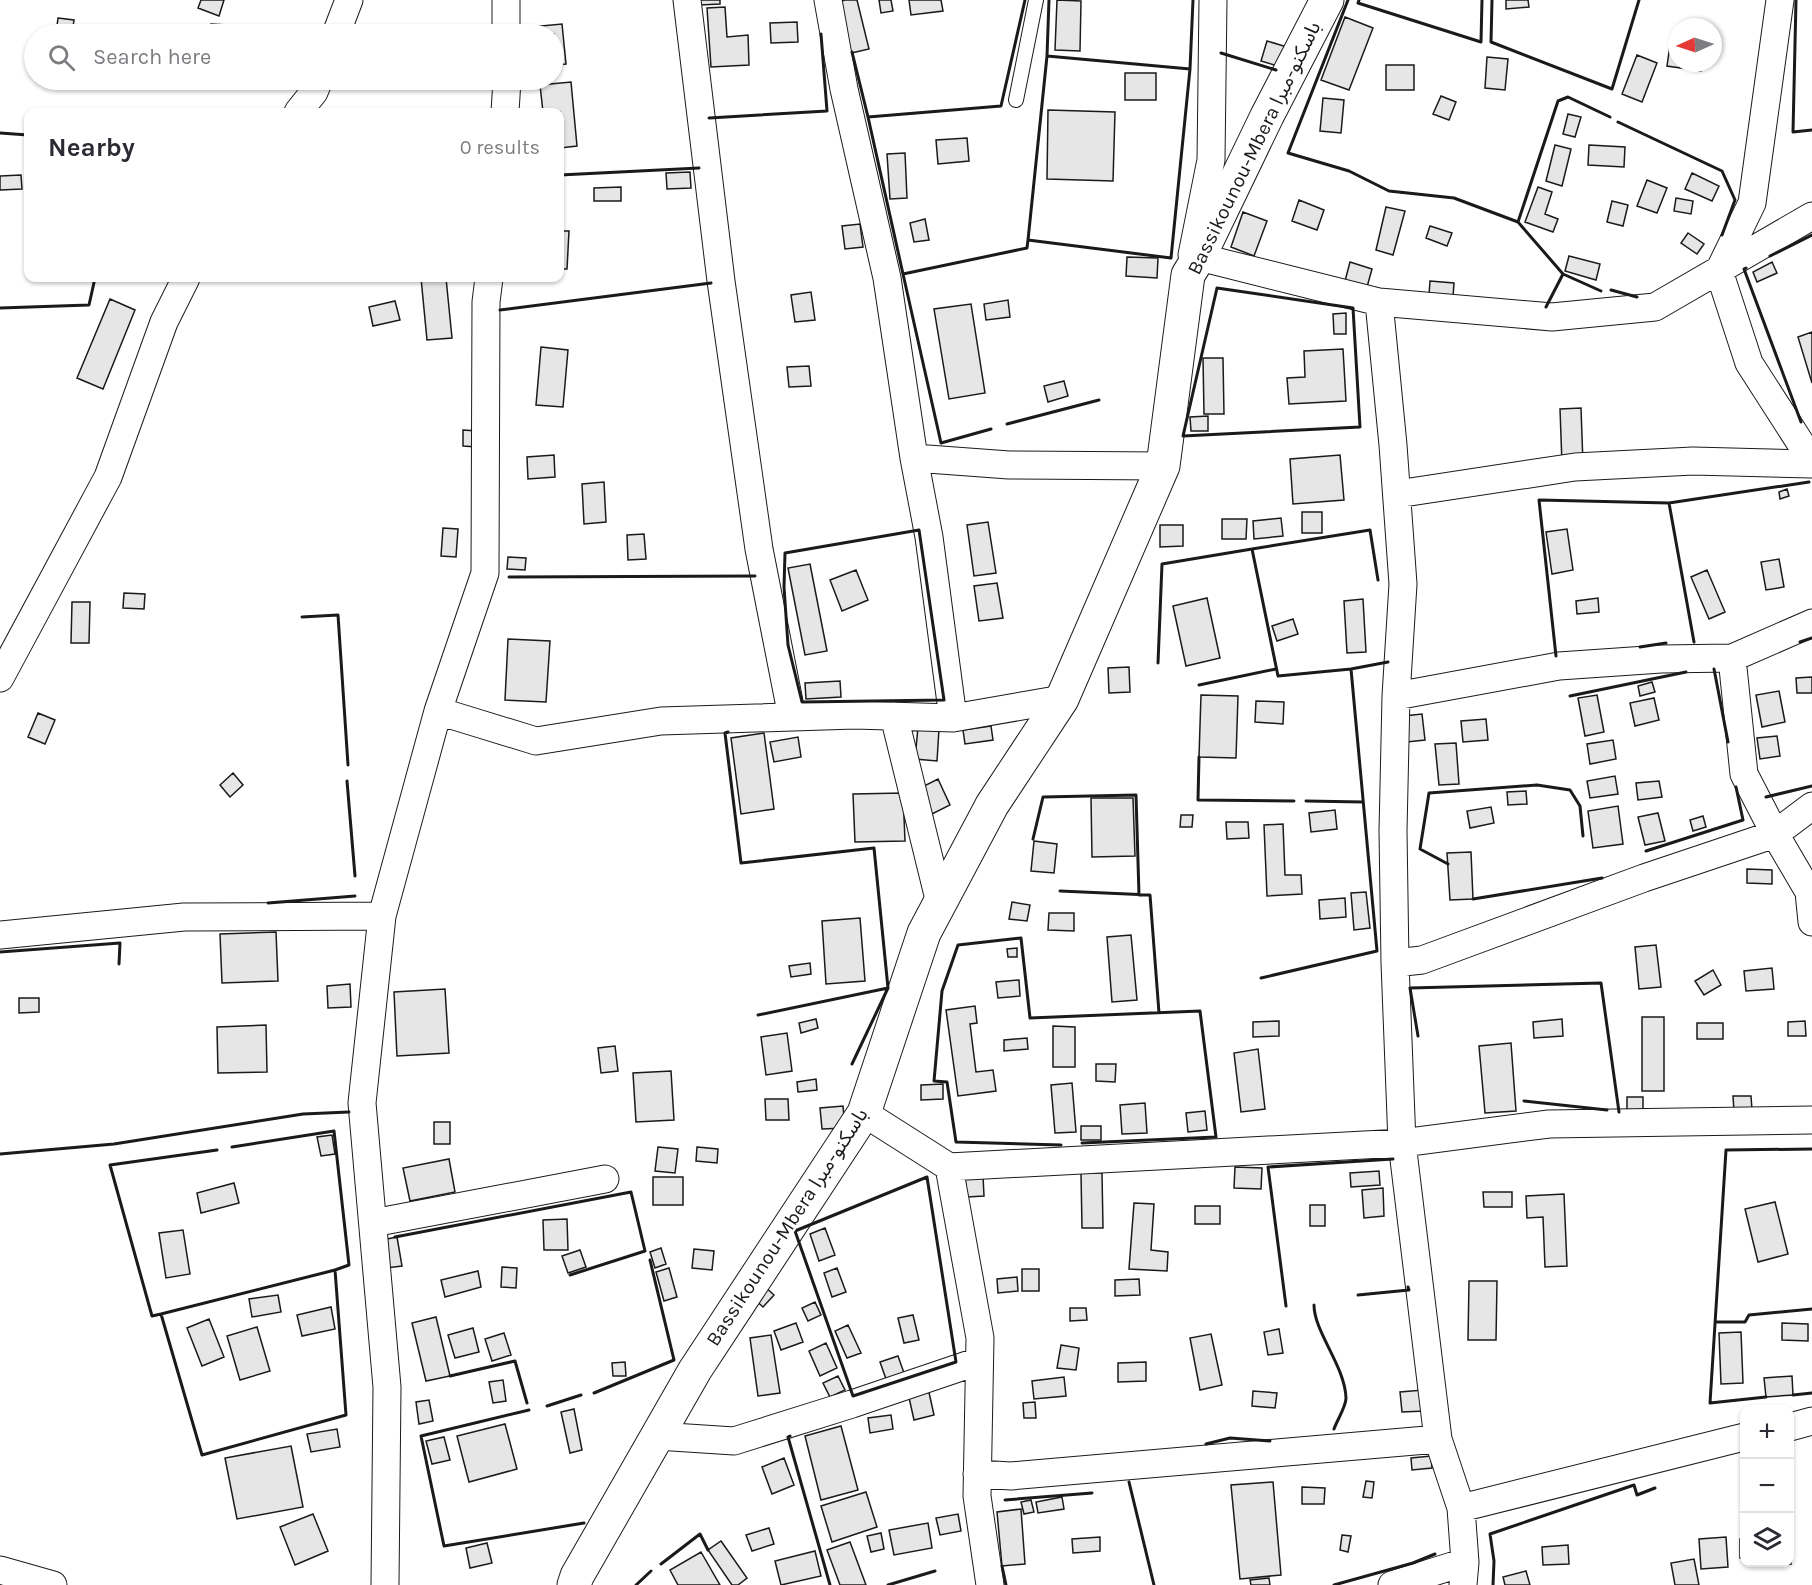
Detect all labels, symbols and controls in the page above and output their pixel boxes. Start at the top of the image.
street label: Bassikounou-Mbera باسكنو-مبرا [1183,18,1325,278]
north arrow [1668,18,1722,72]
search box [24,24,564,90]
icon: search [45,41,78,74]
text: Search here [93,44,211,70]
text: Nearby [48,132,135,163]
text: 0 results [460,136,540,159]
street label: Bassikounou-Mbera باسكنو-مبرا [701,1104,873,1350]
map controls [1740,1405,1794,1567]
button: + [1740,1405,1794,1459]
button: − [1740,1459,1794,1513]
button: layers [1740,1513,1794,1567]

